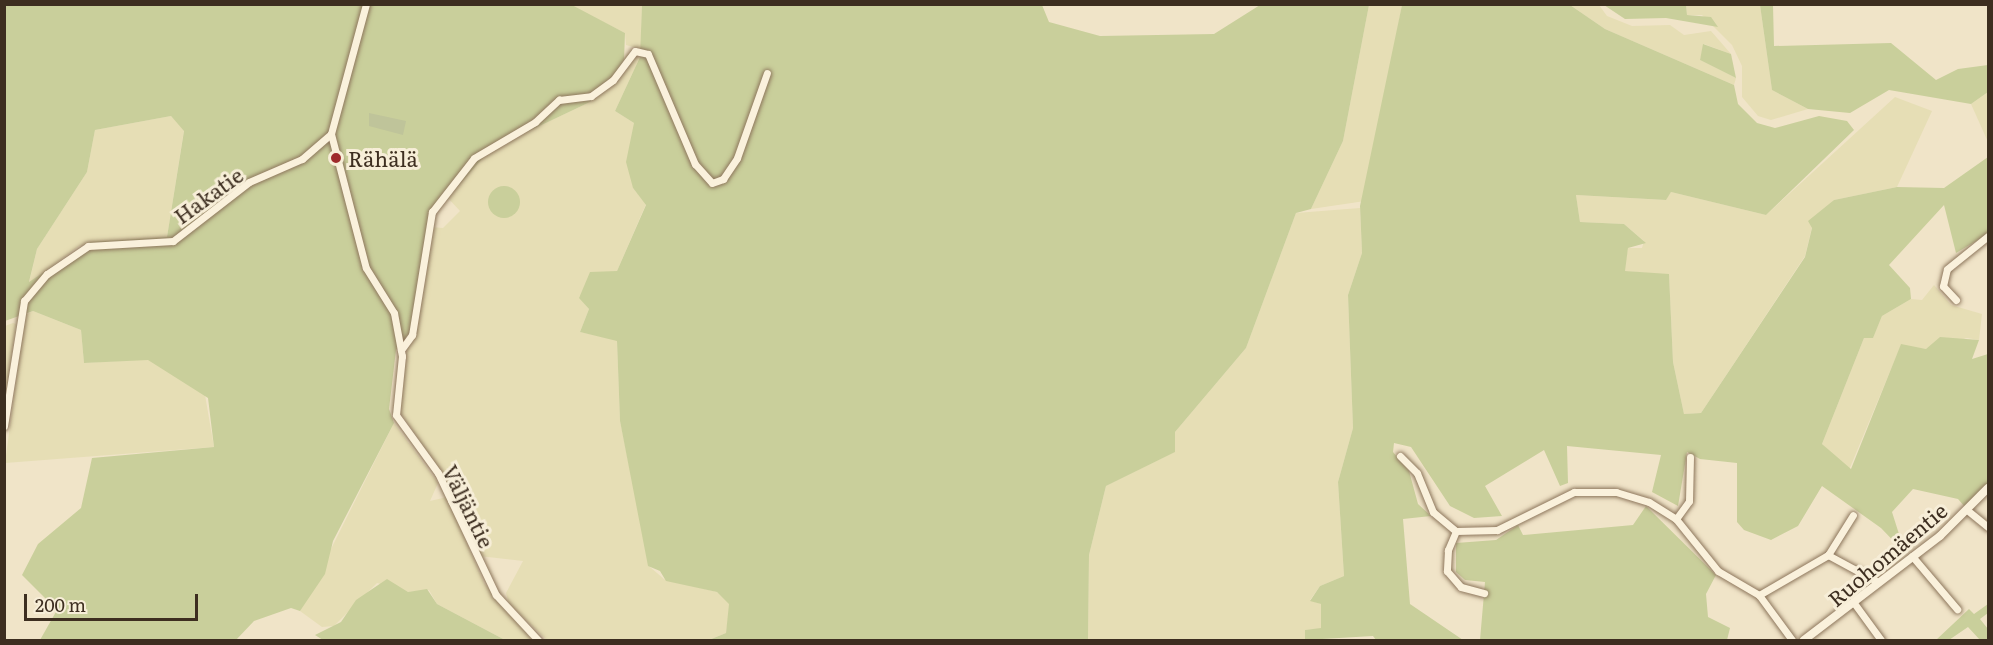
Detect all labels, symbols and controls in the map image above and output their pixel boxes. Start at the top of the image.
place label: Rähälä [348,145,418,171]
marker: Rähälä [329,151,343,165]
street label: Hakatie [169,162,247,228]
street label: Väljäntie [438,460,500,552]
street label: Ruohomäentie [1822,497,1952,611]
scale bar [27,582,201,620]
text: 200 m [35,591,86,618]

